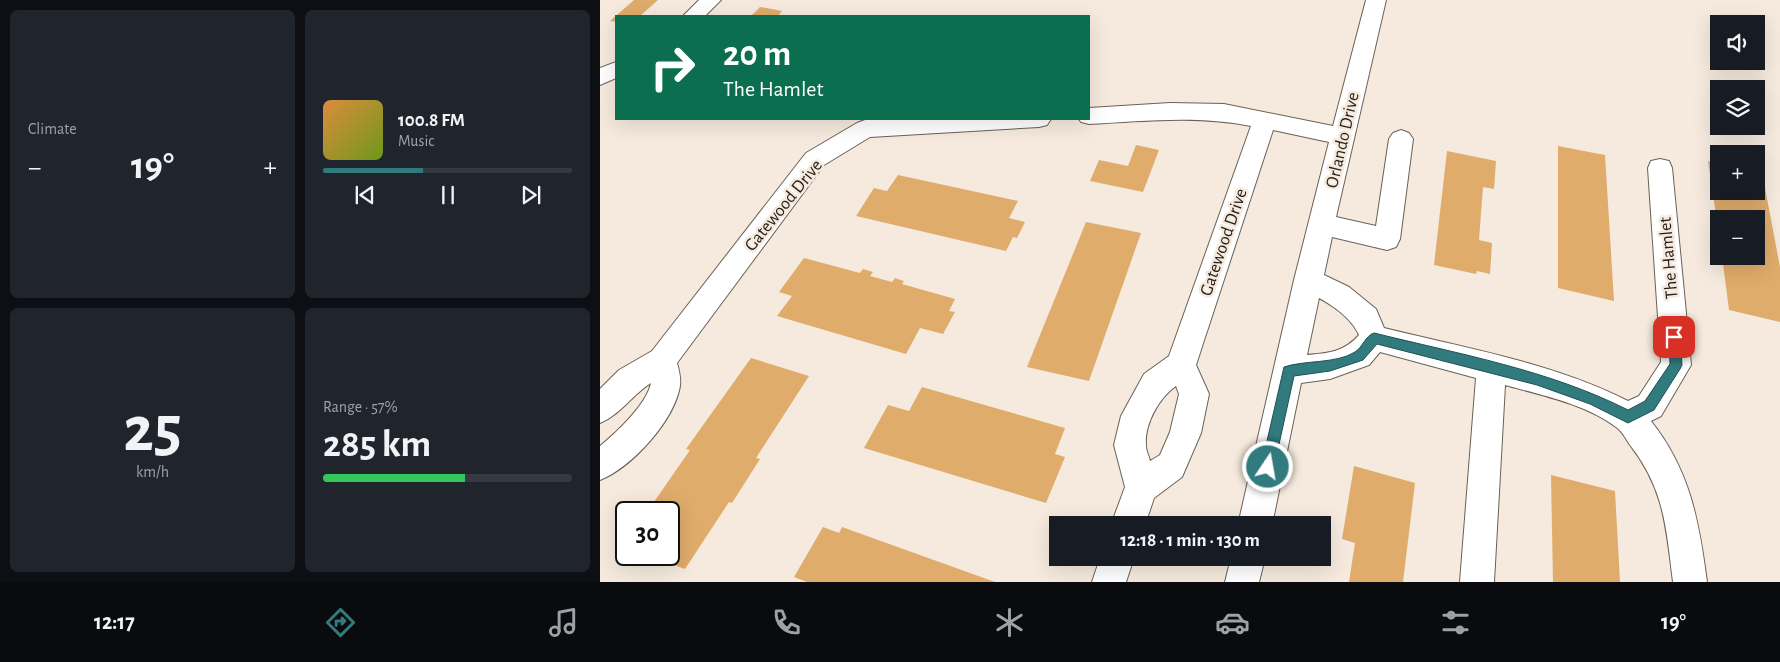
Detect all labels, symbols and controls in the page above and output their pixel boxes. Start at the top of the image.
map controls [1710,15,1765,265]
button: sound [1710,15,1765,70]
icon: right [640,35,705,100]
text: 20 m [723,37,791,72]
text: The Hamlet [723,78,824,100]
button: layers [1710,80,1765,135]
street label: Orlando Drive [1323,91,1363,190]
text: 100.8 FM [398,111,465,130]
text: Climate [28,121,77,137]
text: Music [398,133,434,149]
button: + [1710,145,1765,200]
text: 19° [131,148,174,186]
text: − [28,154,41,182]
text: + [264,154,277,182]
street label: Gatewood Drive [742,156,826,255]
icon: previous [351,181,379,209]
icon: pause [434,181,462,209]
icon: next [517,181,545,209]
street label: Gatewood Drive [1197,186,1251,298]
button: − [1710,210,1765,265]
street label: The Hamlet [1656,216,1682,300]
pin [1653,316,1695,358]
icon: arrive [1660,323,1688,351]
text: 25 [123,398,182,463]
text: Range · 57% [323,399,398,415]
text: 285 km [323,426,431,464]
position arrow [1241,440,1293,492]
text: km/h [136,464,169,480]
speed limit sign: 30 [615,501,680,566]
text: 12:18 · 1 min · 130 m [1120,531,1260,550]
icon: directions [323,605,358,640]
icon: music [546,605,581,640]
icon: phone [769,605,804,640]
icon: climate [992,605,1027,640]
icon: car [1215,605,1250,640]
icon: filters [1438,605,1473,640]
text: 12:17 [94,611,135,633]
text: 19° [1661,611,1686,633]

